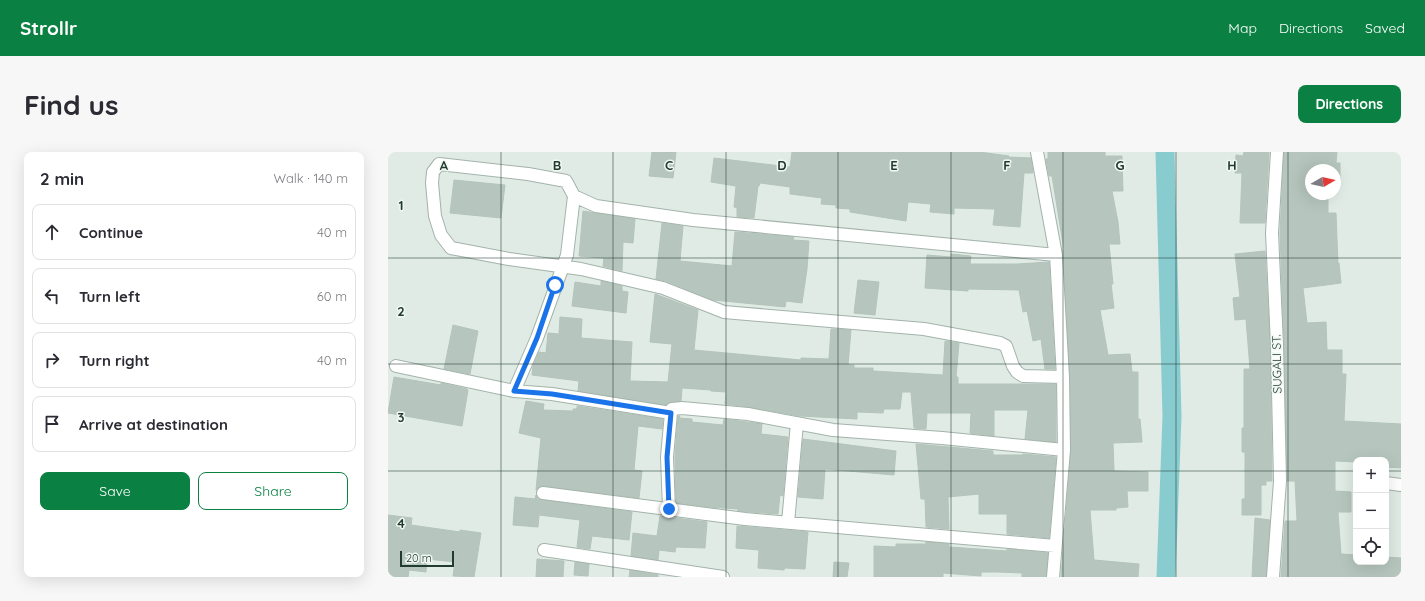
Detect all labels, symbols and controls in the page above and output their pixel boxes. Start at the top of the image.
text: Strollr [20,16,77,40]
text: Map [1228,19,1257,37]
text: Directions [1279,19,1343,37]
text: Saved [1365,19,1405,37]
button: Directions [1298,85,1401,123]
text: Find us [24,87,118,122]
text: A [440,157,449,173]
text: B [553,157,561,173]
text: C [665,157,673,173]
text: D [777,157,787,173]
text: E [890,157,898,173]
text: F [1003,157,1011,173]
text: G [1115,157,1125,173]
text: H [1227,157,1237,173]
north arrow [1305,164,1341,200]
text: 2 min [40,168,84,189]
text: Walk · 140 m [273,170,348,186]
text: 1 [398,197,404,213]
icon: ahead [41,221,63,243]
text: Continue [79,223,143,242]
text: 40 m [317,224,347,240]
route start [546,276,564,294]
icon: left [41,285,63,307]
text: Turn left [79,287,141,306]
text: 60 m [317,288,347,304]
text: 2 [397,303,405,319]
street label: SUGALI ST. [1268,334,1285,394]
icon: right [41,349,63,371]
text: Turn right [79,351,150,370]
text: 40 m [317,352,347,368]
text: 3 [398,409,405,425]
icon: arrive [41,413,63,435]
text: Arrive at destination [79,415,228,434]
map controls [1353,457,1389,565]
button: + [1353,457,1389,493]
button: Save [40,472,190,510]
button: Share [198,472,348,510]
button: − [1353,493,1389,529]
route end [660,500,678,518]
text: 4 [397,515,405,531]
button: locate [1353,529,1389,565]
scale bar [400,549,454,568]
text: 20 m [406,551,432,565]

